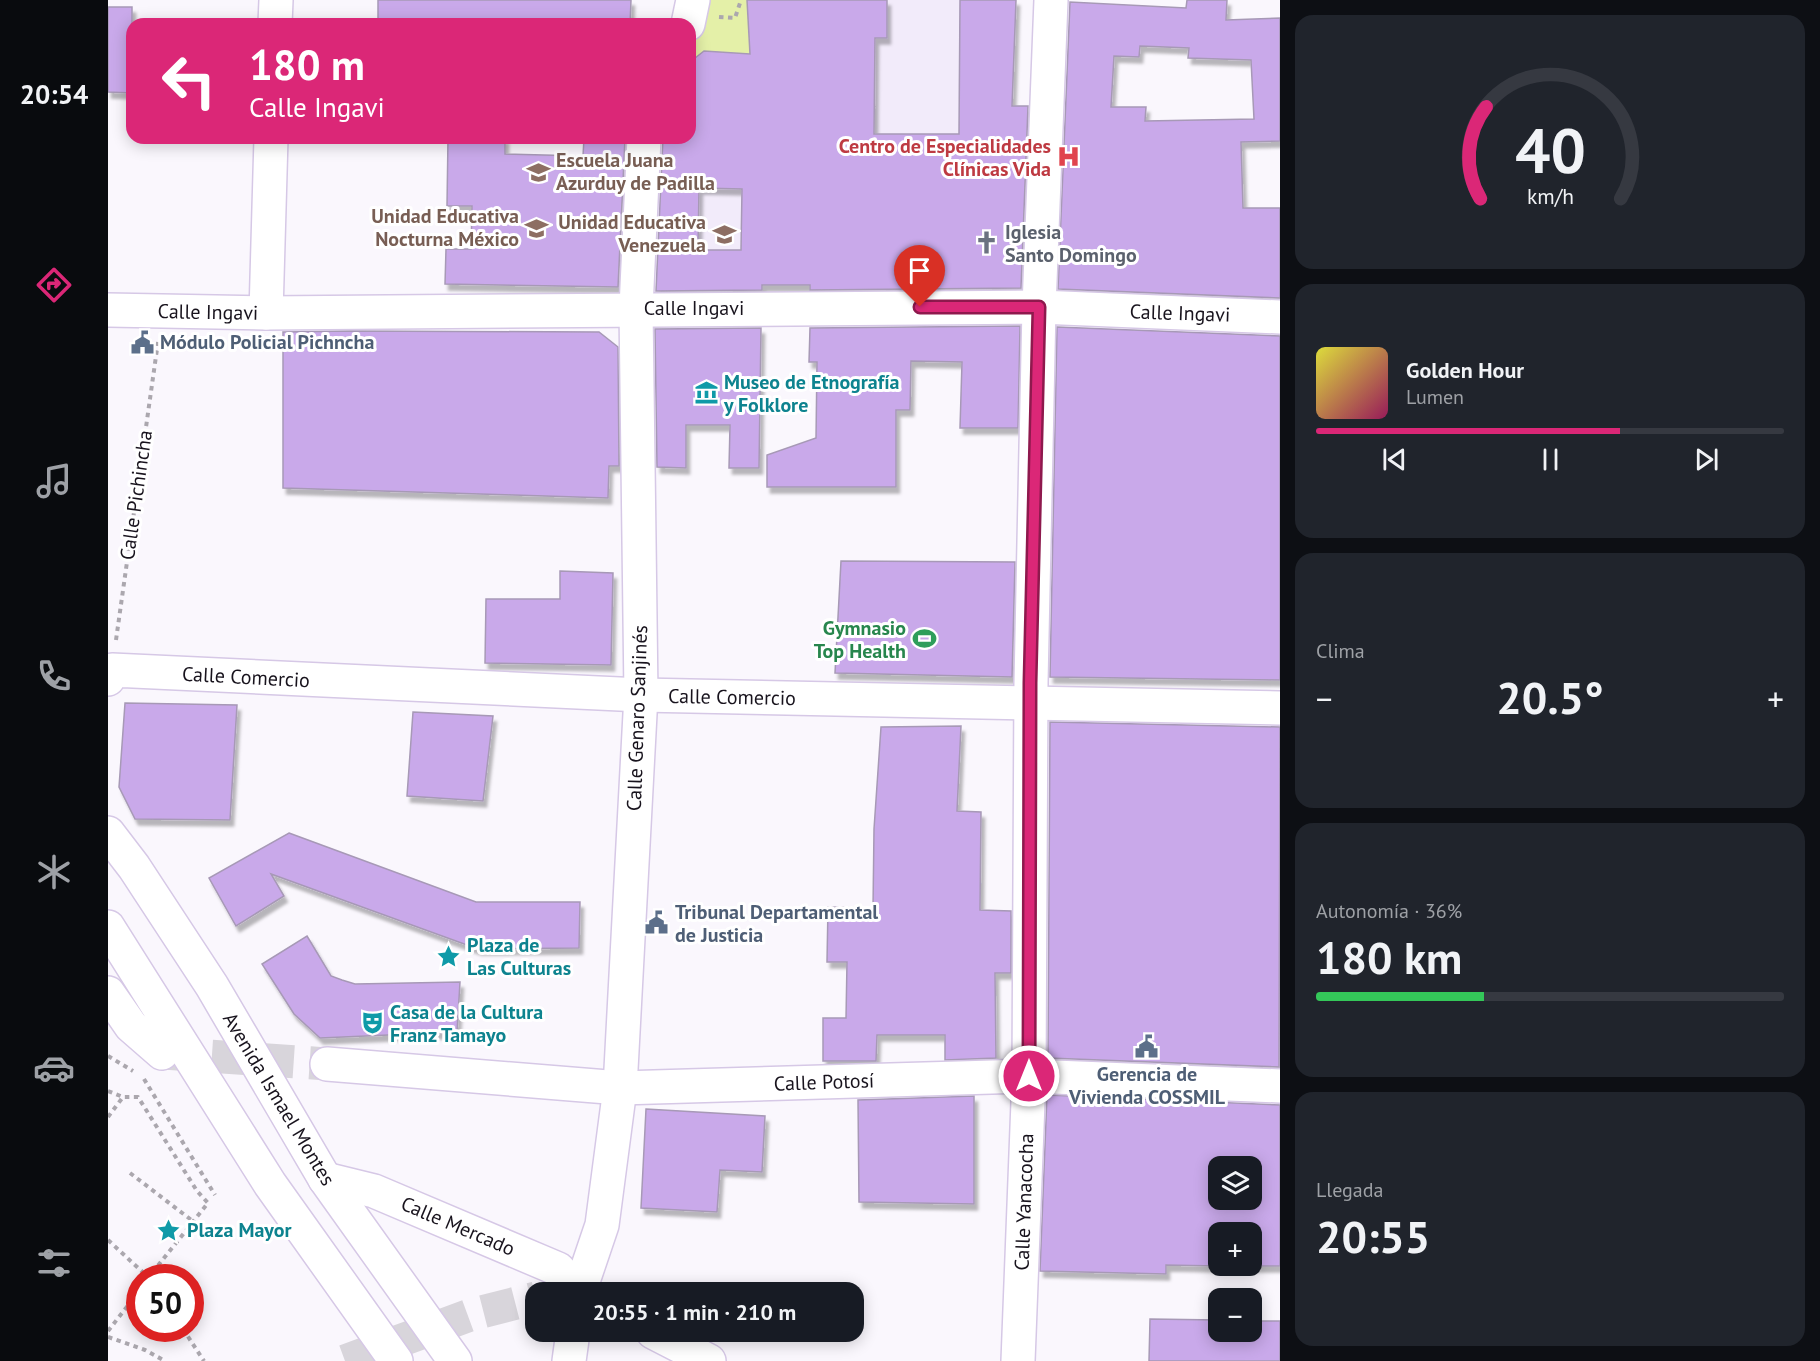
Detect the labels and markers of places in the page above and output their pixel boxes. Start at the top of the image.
place label: Centro de Especialidades Clínicas Vida [839,133,1051,182]
hospital icon: Centro de Especialidades Clínicas Vida [1056,144,1082,170]
place label: Escuela Juana Azurduy de Padilla [556,147,715,196]
school or university icon: Escuela Juana Azurduy de Padilla [525,159,551,185]
place label: Unidad Educativa Nocturna México [371,203,519,252]
place label: Unidad Educativa Venezuela [558,209,706,258]
school or university icon: Unidad Educativa Nocturna México [524,215,550,241]
place label: Iglesia Santo Domingo [1005,219,1137,268]
school or university icon: Unidad Educativa Venezuela [711,221,737,247]
church icon: Iglesia Santo Domingo [974,230,1000,256]
pin [894,245,945,307]
public building icon: Módulo Policial Pichncha [129,329,155,355]
place label: Módulo Policial Pichncha [160,329,374,355]
place label: Museo de Etnografía y Folklore [723,369,900,418]
museum icon: Museo de Etnografía y Folklore [693,380,719,406]
place label: Gymnasio Top Health [814,615,906,664]
sports icon: Gymnasio Top Health [911,626,937,652]
place label: Tribunal Departamental de Justicia [675,899,878,948]
public building icon: Tribunal Departamental de Justicia [644,910,670,936]
place label: Plaza de Las Culturas [467,932,571,981]
place icon: Plaza de Las Culturas [436,943,462,969]
place label: Casa de la Cultura Franz Tamayo [390,999,543,1048]
theatre icon: Casa de la Cultura Franz Tamayo [359,1010,385,1036]
public building icon: Gerencia de Vivienda COSSMIL [1134,1034,1160,1060]
place label: Gerencia de Vivienda COSSMIL [1068,1061,1226,1110]
place icon: Plaza Mayor [156,1217,182,1243]
place label: Plaza Mayor [187,1217,291,1243]

